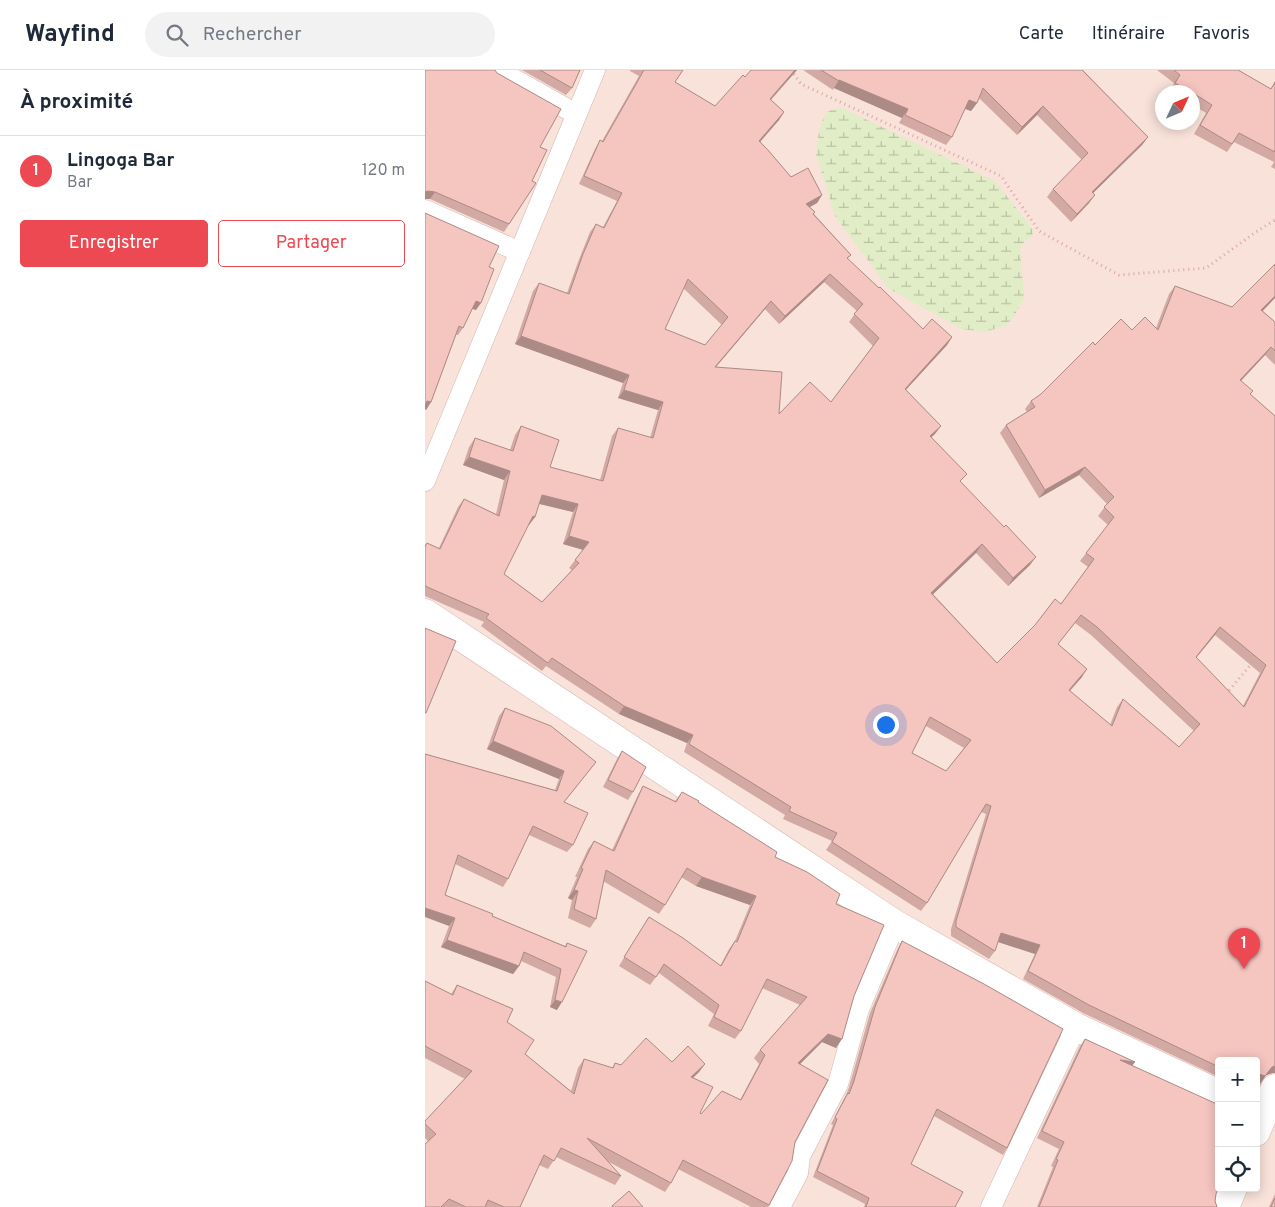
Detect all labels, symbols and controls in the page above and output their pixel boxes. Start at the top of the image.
search box [145,12,495,57]
text: Wayfind [25,20,115,50]
icon: search [163,21,191,49]
text: Rechercher [203,23,302,47]
text: Carte [1019,23,1064,46]
text: Itinéraire [1092,23,1165,46]
text: Favoris [1193,23,1250,46]
north arrow [1155,85,1200,130]
text: À proximité [20,89,133,116]
text: Lingoga Bar [67,149,174,173]
text: 1 [33,161,39,181]
text: 120 m [362,161,405,181]
text: Bar [67,173,93,193]
button: Enregistrer [20,220,208,267]
button: Partager [218,220,405,267]
your location [873,712,899,738]
pin: 1 [1228,928,1260,969]
map controls [1215,1057,1260,1192]
button: + [1215,1057,1260,1102]
button: − [1215,1102,1260,1147]
button: locate [1215,1147,1260,1192]

